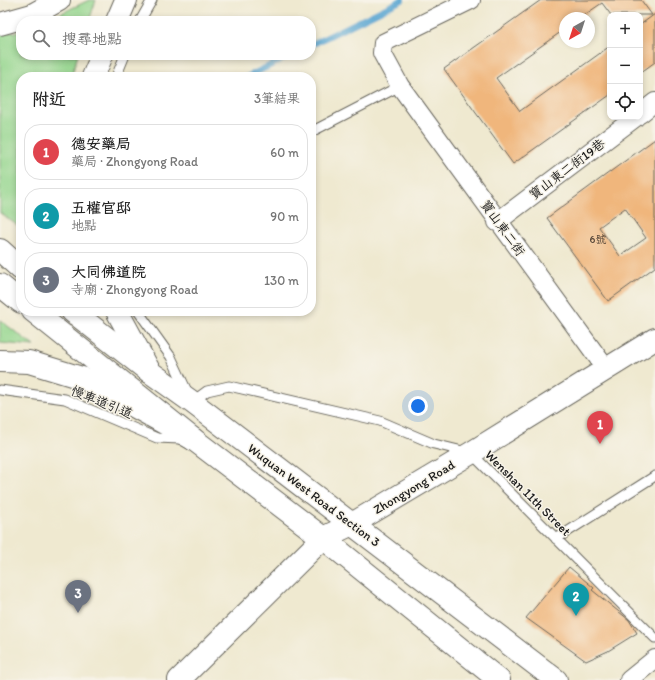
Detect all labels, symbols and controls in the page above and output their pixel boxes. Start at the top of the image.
north arrow [559,12,595,48]
map controls [607,12,643,120]
button: + [607,12,643,48]
search box [16,16,316,60]
icon: search [30,27,52,49]
text: 搜尋地點 [62,30,122,48]
button: − [607,48,643,84]
button: locate [607,84,643,120]
text: 附近 [32,89,66,109]
text: 3筆結果 [254,91,300,106]
text: 德安藥局 [71,135,131,153]
street label: 寶山東二街19巷 [526,136,608,202]
text: 1 [43,145,49,160]
text: 60 m [270,145,299,160]
text: 藥局 · Zhongyong Road [71,154,198,169]
street label: 寶山東二街 [478,197,528,259]
text: 五權官邸 [71,199,131,217]
text: 2 [43,209,49,224]
text: 90 m [270,209,299,224]
text: 地點 [71,218,97,233]
house number: 6號 [590,233,606,246]
text: 大同佛道院 [71,263,146,281]
text: 3 [42,273,50,288]
text: 130 m [264,273,299,288]
text: 寺廟 · Zhongyong Road [71,282,198,297]
street label: 慢車道引道 [69,383,135,421]
your location [408,396,428,416]
pin: 1 [587,411,613,444]
street label: Wuquan West Road Section 3 [245,440,383,550]
street label: Wenshan 11th Street [482,447,574,539]
street label: Zhongyong Road [371,457,457,517]
pin: 3 [65,580,91,613]
pin: 2 [563,583,589,616]

